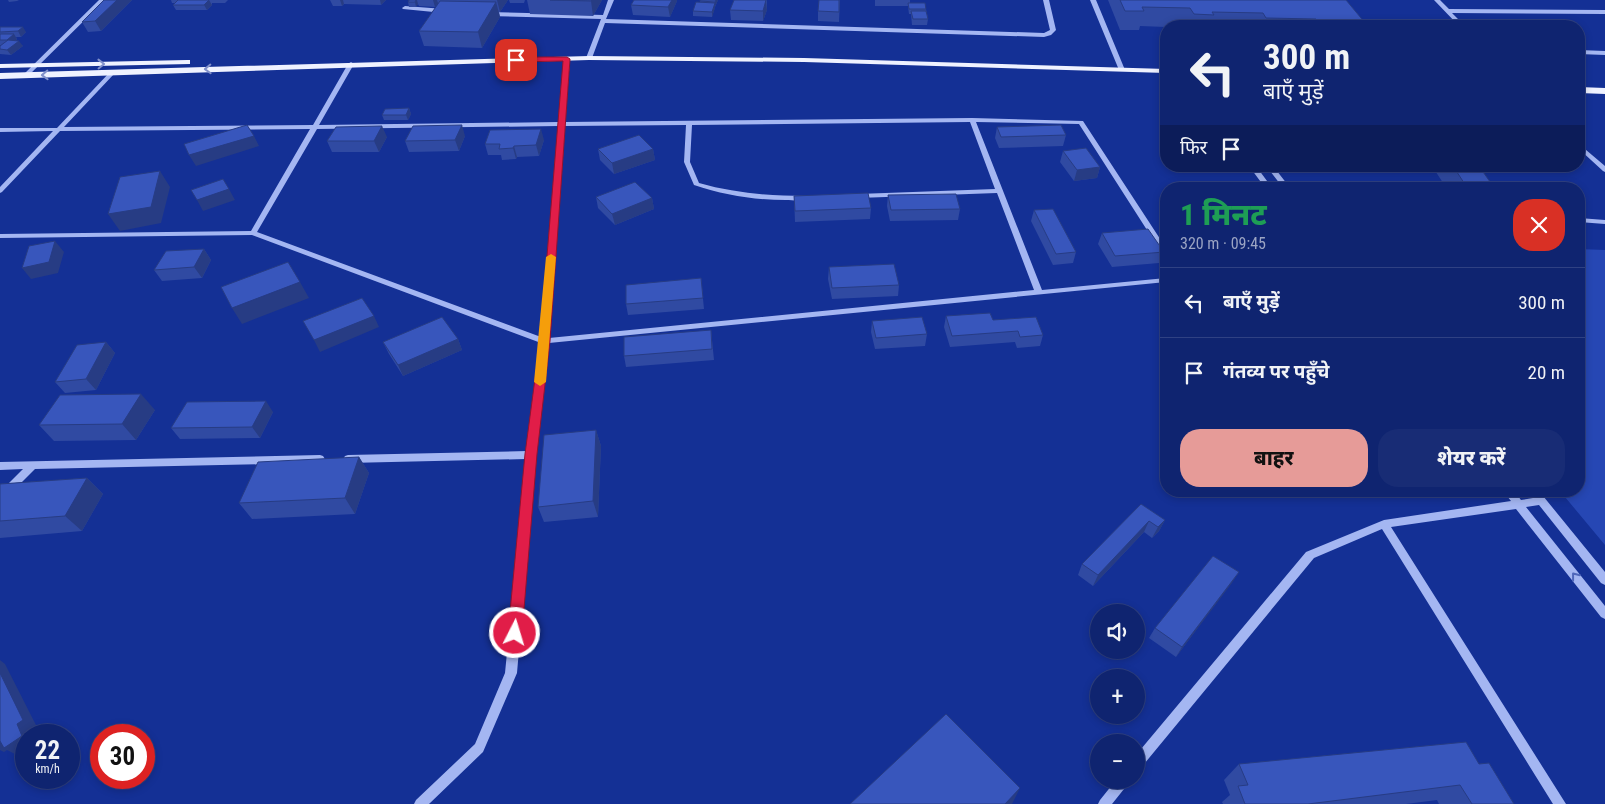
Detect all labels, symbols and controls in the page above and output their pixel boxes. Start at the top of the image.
text: 300 m [1263,37,1350,78]
pin [495,39,537,81]
icon: left [1180,40,1245,105]
icon: arrive [502,46,530,74]
one-way arrow [97,58,105,69]
one-way arrow [204,64,212,75]
one-way arrow [41,70,49,80]
text: बाएँ मुड़ें [1263,79,1323,104]
icon: arrive [1217,135,1245,163]
text: फिर [1180,136,1207,159]
text: 1 मिनट [1180,197,1267,232]
button: close [1513,199,1565,251]
text: 320 m · 09:45 [1180,234,1266,253]
icon: left [1180,289,1208,317]
text: बाएँ मुड़ें [1223,290,1279,313]
text: 300 m [1518,291,1565,314]
icon: arrive [1180,359,1208,387]
text: गंतव्य पर पहुँचे [1223,360,1329,383]
text: 20 m [1528,361,1565,384]
button: बाहर [1180,429,1368,487]
button: शेयर करें [1378,429,1565,487]
one-way arrow [1571,572,1580,581]
map controls [1090,604,1145,789]
button: sound [1090,604,1145,659]
position arrow [488,606,540,658]
button: + [1090,669,1145,724]
speed limit sign: 30 [90,724,155,789]
button: − [1090,734,1145,789]
text: 22 [35,736,60,765]
text: km/h [35,762,60,776]

